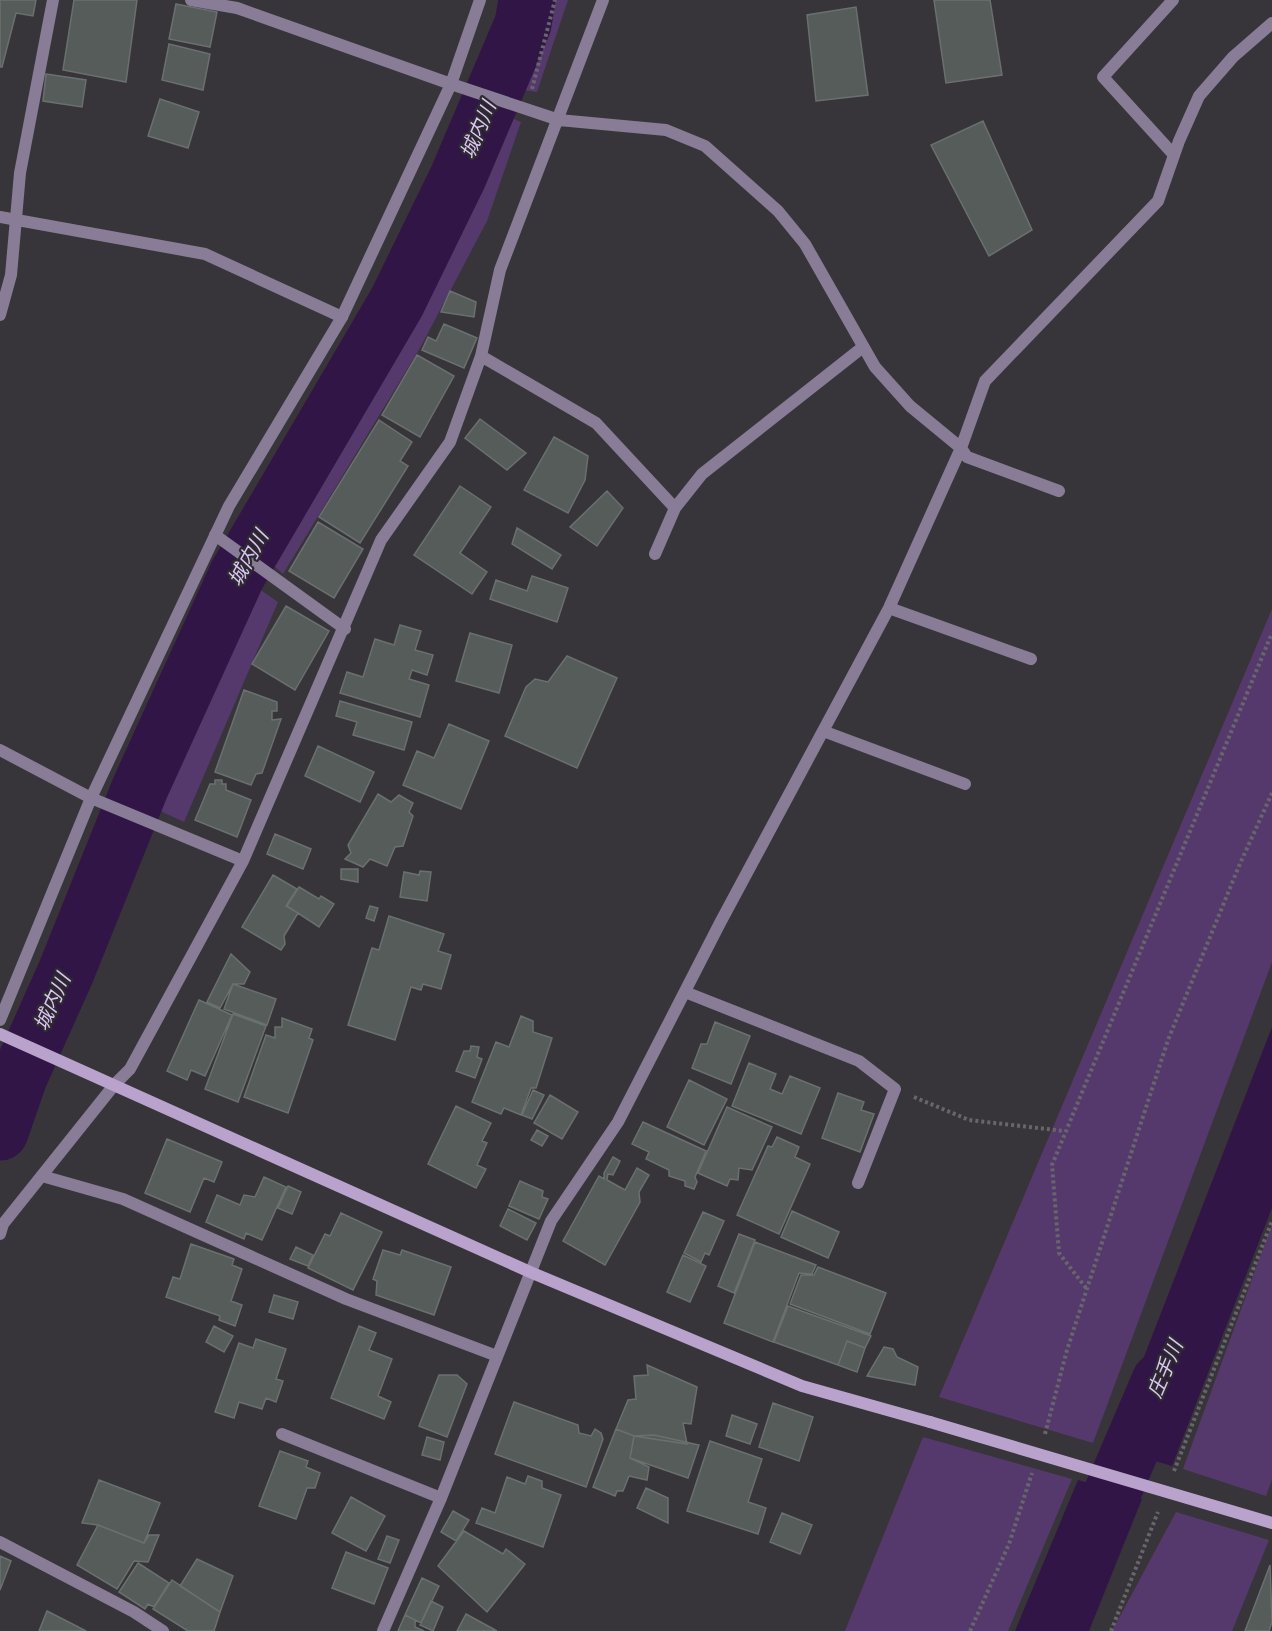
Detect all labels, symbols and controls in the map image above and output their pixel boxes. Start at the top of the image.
water label: 城内川 [455,96,502,162]
water label: 城内川 [223,524,274,590]
water label: 城内川 [29,968,76,1034]
water label: 庄手川 [1142,1335,1189,1401]

